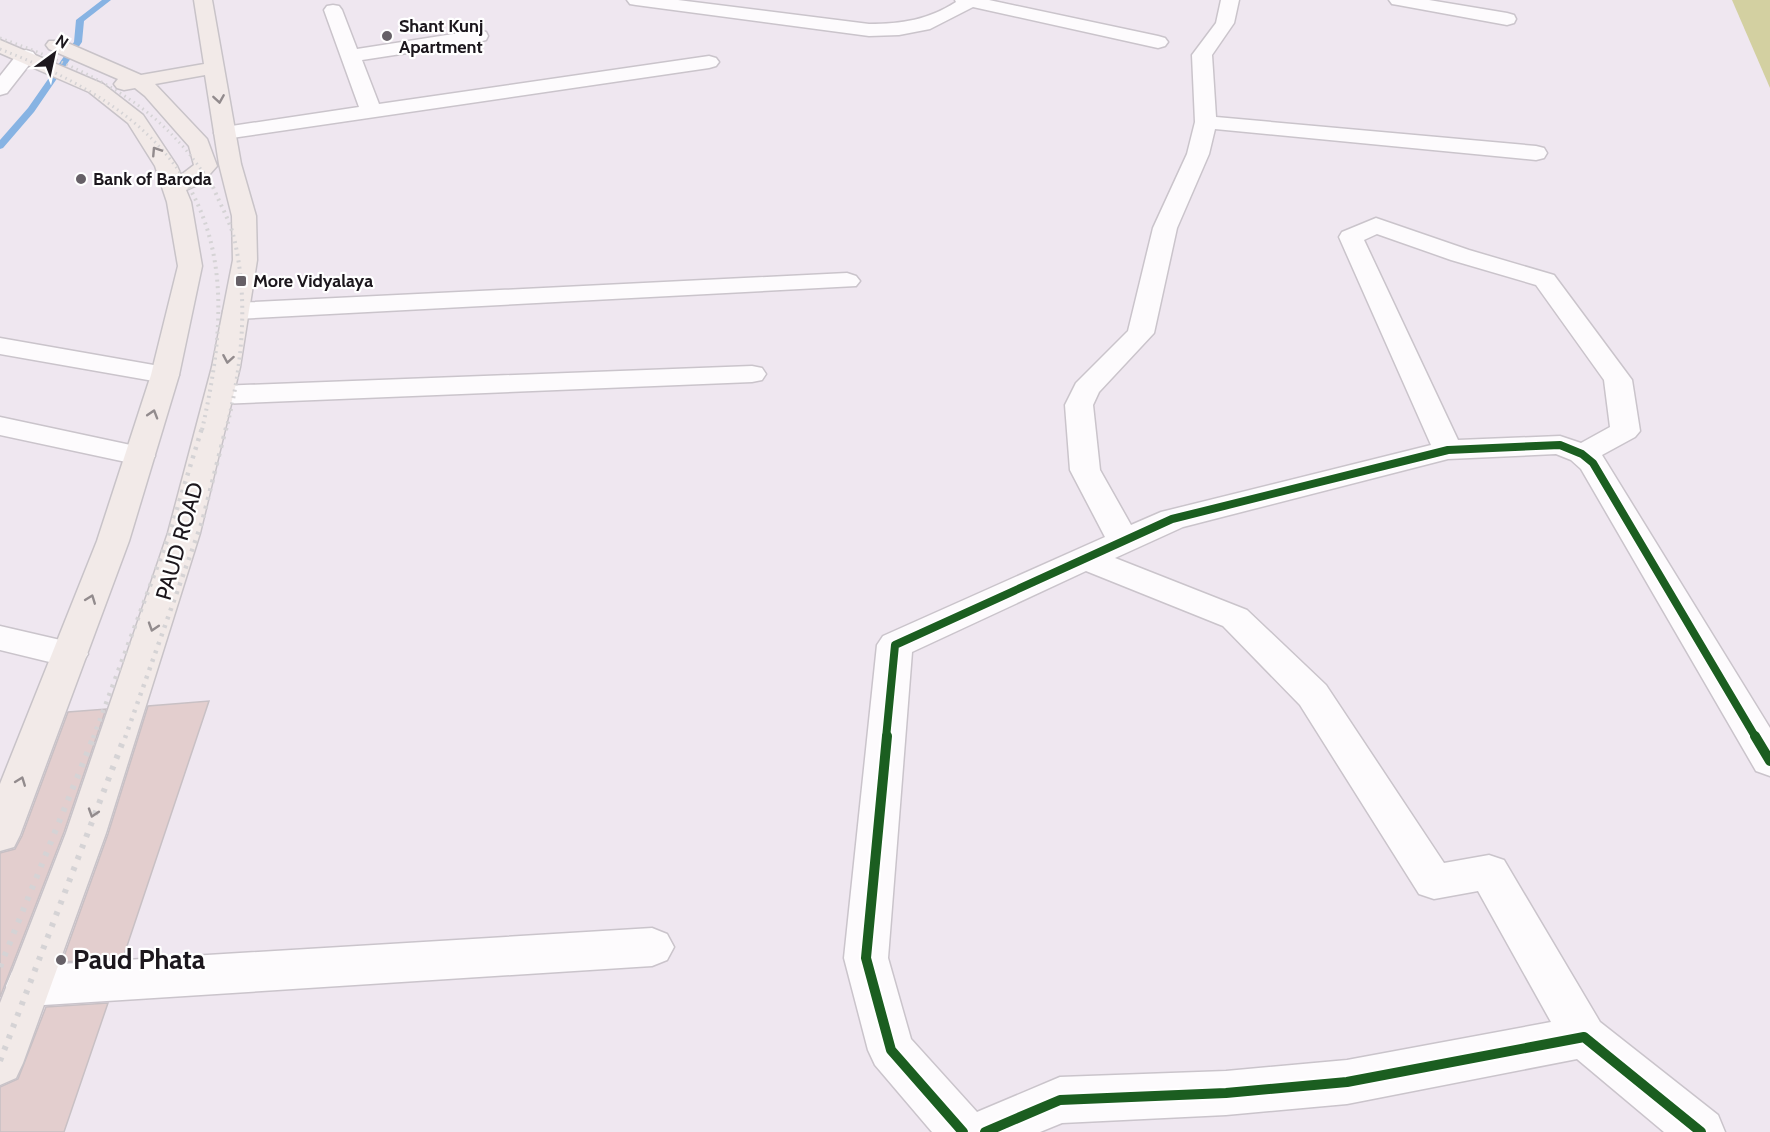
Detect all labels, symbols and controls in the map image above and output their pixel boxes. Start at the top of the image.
place label: Shant Kunj Apartment [399,15,483,58]
north arrow [24,24,84,84]
marker: Shant Kunj Apartment [380,29,394,43]
text: N [52,31,72,53]
one-way arrow [213,95,225,104]
one-way arrow [152,147,163,158]
place label: Bank of Baroda [93,168,212,190]
marker: Bank of Baroda [74,172,88,186]
place label: More Vidyalaya [253,270,373,292]
marker: More Vidyalaya [234,274,248,288]
one-way arrow [222,353,235,363]
one-way arrow [146,409,158,420]
street label: PAUD ROAD [150,479,209,603]
one-way arrow [84,594,96,605]
one-way arrow [148,621,161,632]
one-way arrow [14,776,26,787]
one-way arrow [87,807,100,818]
place label: Paud Phata [73,943,206,976]
marker: Paud Phata [54,953,68,967]

